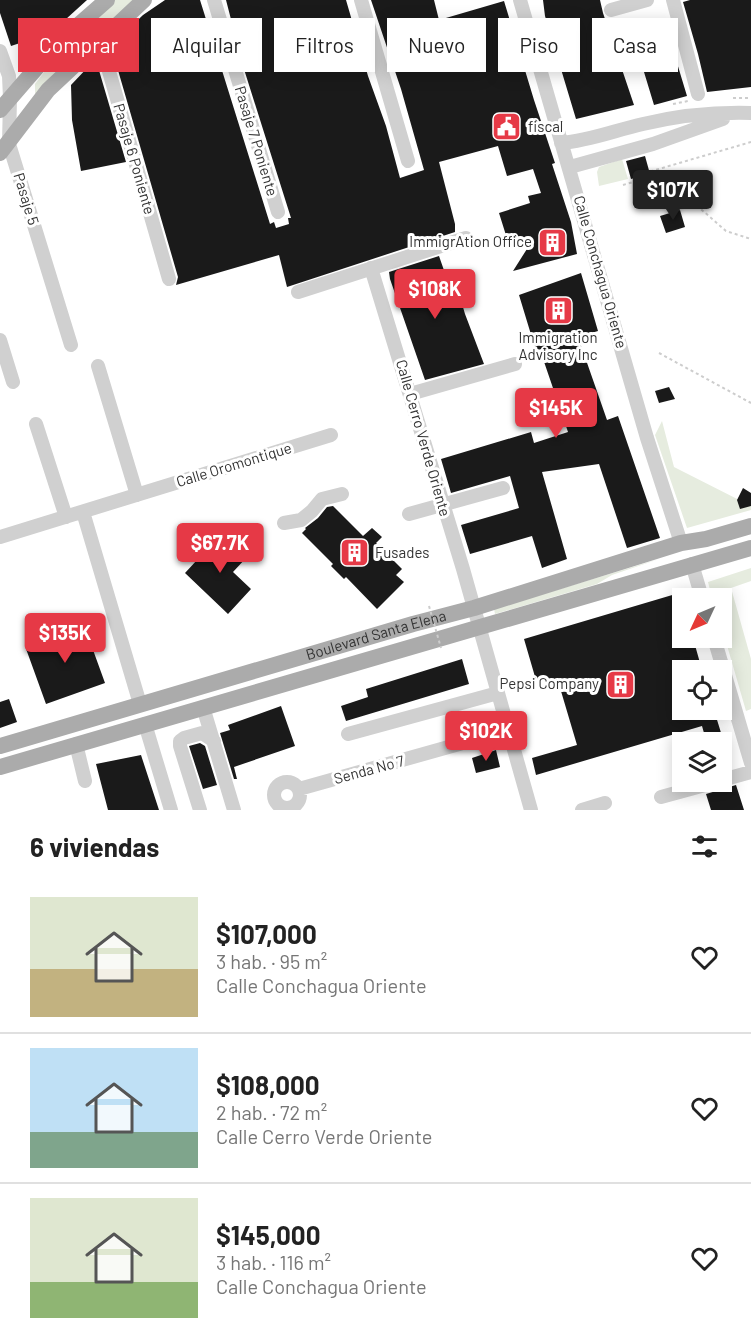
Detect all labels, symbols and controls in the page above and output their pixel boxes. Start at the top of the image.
chip: Comprar [18,18,139,72]
chip: Alquilar [151,18,262,72]
chip: Filtros [274,18,375,72]
chip: Nuevo [387,18,486,72]
chip: Piso [498,18,580,72]
chip: Casa [592,18,678,72]
street label: Pasaje 7 Poniente [232,83,282,198]
street label: Pasaje 6 Poniente [110,101,159,216]
public building icon: fiscal [491,111,523,143]
place label: fiscal [528,117,563,135]
street label: Pasaje 5 [10,170,43,227]
pin: $107K [631,170,715,221]
text: $107K [647,177,699,201]
street label: Calle Conchagua Oriente [571,193,631,350]
building icon: ImmigrAtion Office [537,226,569,258]
place label: ImmigrAtion Office [409,232,532,250]
pin: $108K [393,269,477,320]
text: $108K [408,276,462,300]
building icon: Immigration Advisory Inc [542,295,574,327]
place label: Immigration Advisory Inc [518,328,598,363]
street label: Calle Cerro Verde Oriente [393,357,455,518]
pin: $145K [514,388,598,439]
text: $145K [529,395,583,419]
street label: Calle Oromontique [174,438,294,490]
pin: $67.7K [171,523,269,574]
text: $67.7K [191,530,249,554]
building icon: Fusades [338,537,370,569]
place label: Fusades [375,543,429,561]
north arrow [672,588,732,648]
map controls [672,588,732,792]
street label: Boulevard Santa Elena [304,606,448,663]
pin: $135K [23,613,107,664]
text: $135K [39,620,91,644]
button: locate [672,660,732,720]
building icon: Pepsi Company [604,668,636,700]
place label: Pepsi Company [500,674,599,692]
pin: $102K [444,711,528,762]
text: $102K [459,718,513,742]
button: layers [672,732,732,792]
street label: Senda No 7 [332,751,406,787]
icon: filters [688,830,721,863]
text: 6 viviendas [30,831,159,862]
text: $107,000 [216,918,317,949]
icon: home [78,921,150,993]
icon: heart [688,941,721,974]
text: 3 hab. · 95 m² [216,949,327,973]
text: Calle Conchagua Oriente [216,973,427,997]
text: $108,000 [216,1069,320,1100]
icon: home [78,1072,150,1144]
icon: heart [688,1092,721,1125]
text: 2 hab. · 72 m² [216,1100,327,1124]
text: Calle Cerro Verde Oriente [216,1124,432,1148]
text: $145,000 [216,1219,321,1250]
icon: home [78,1222,150,1294]
icon: heart [688,1242,721,1275]
text: 3 hab. · 116 m² [216,1250,331,1274]
text: Calle Conchagua Oriente [216,1274,427,1298]

